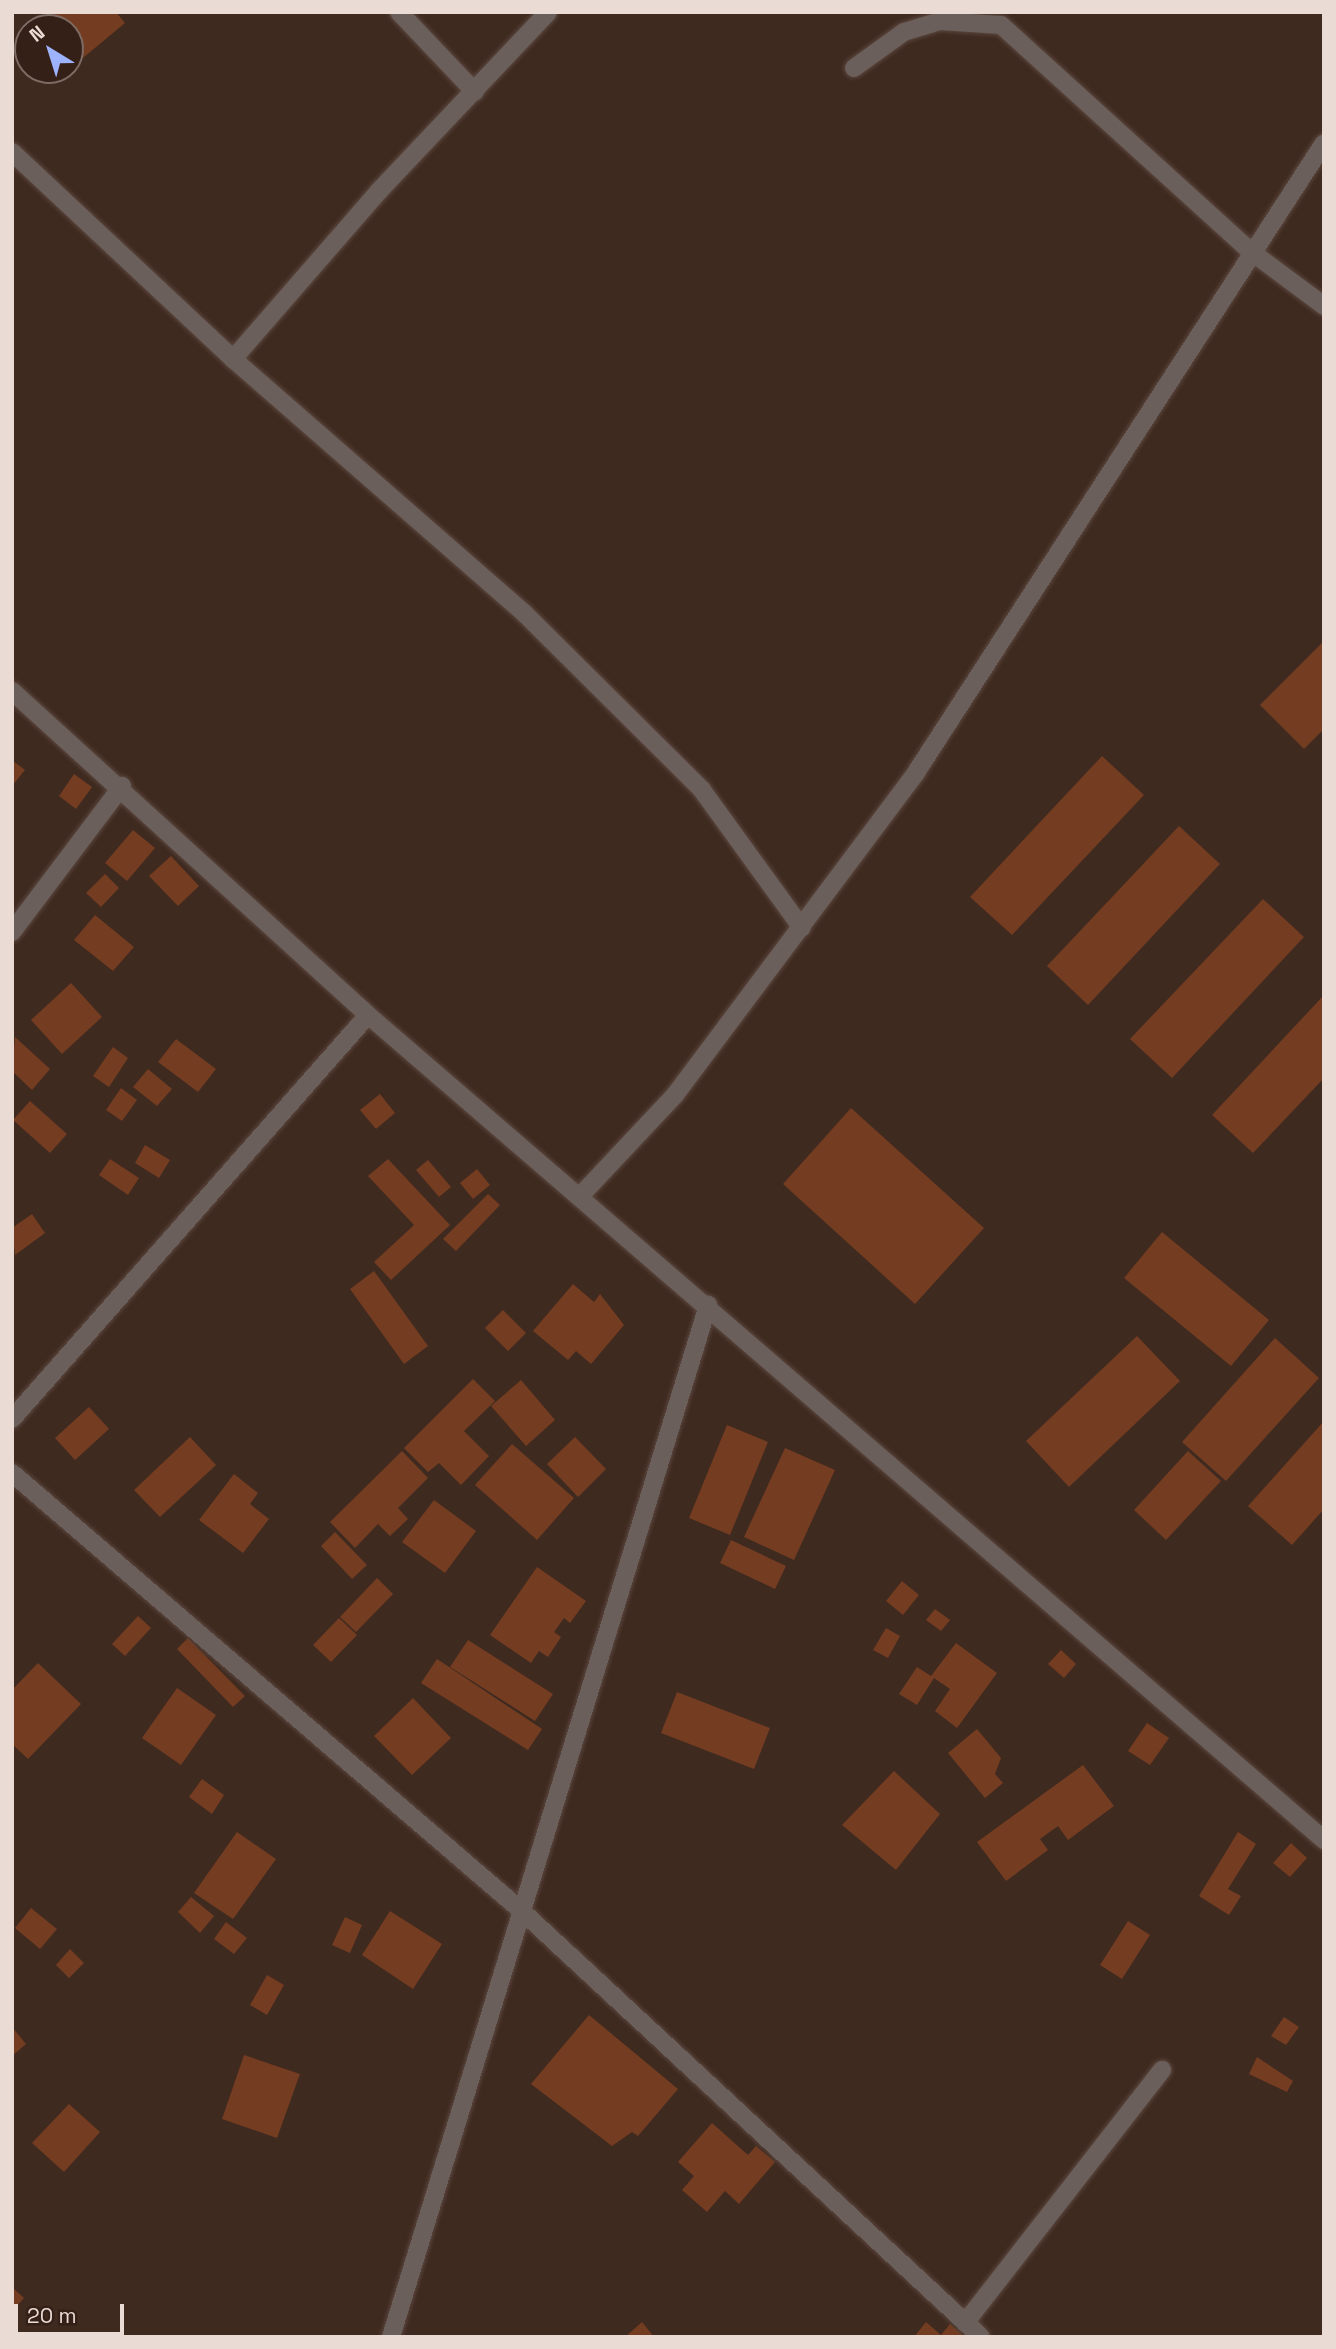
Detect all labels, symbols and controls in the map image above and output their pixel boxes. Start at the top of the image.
north arrow [14,14,84,84]
text: N [24,20,50,47]
scale bar [18,2290,128,2334]
text: 20 m [27,2302,77,2329]

